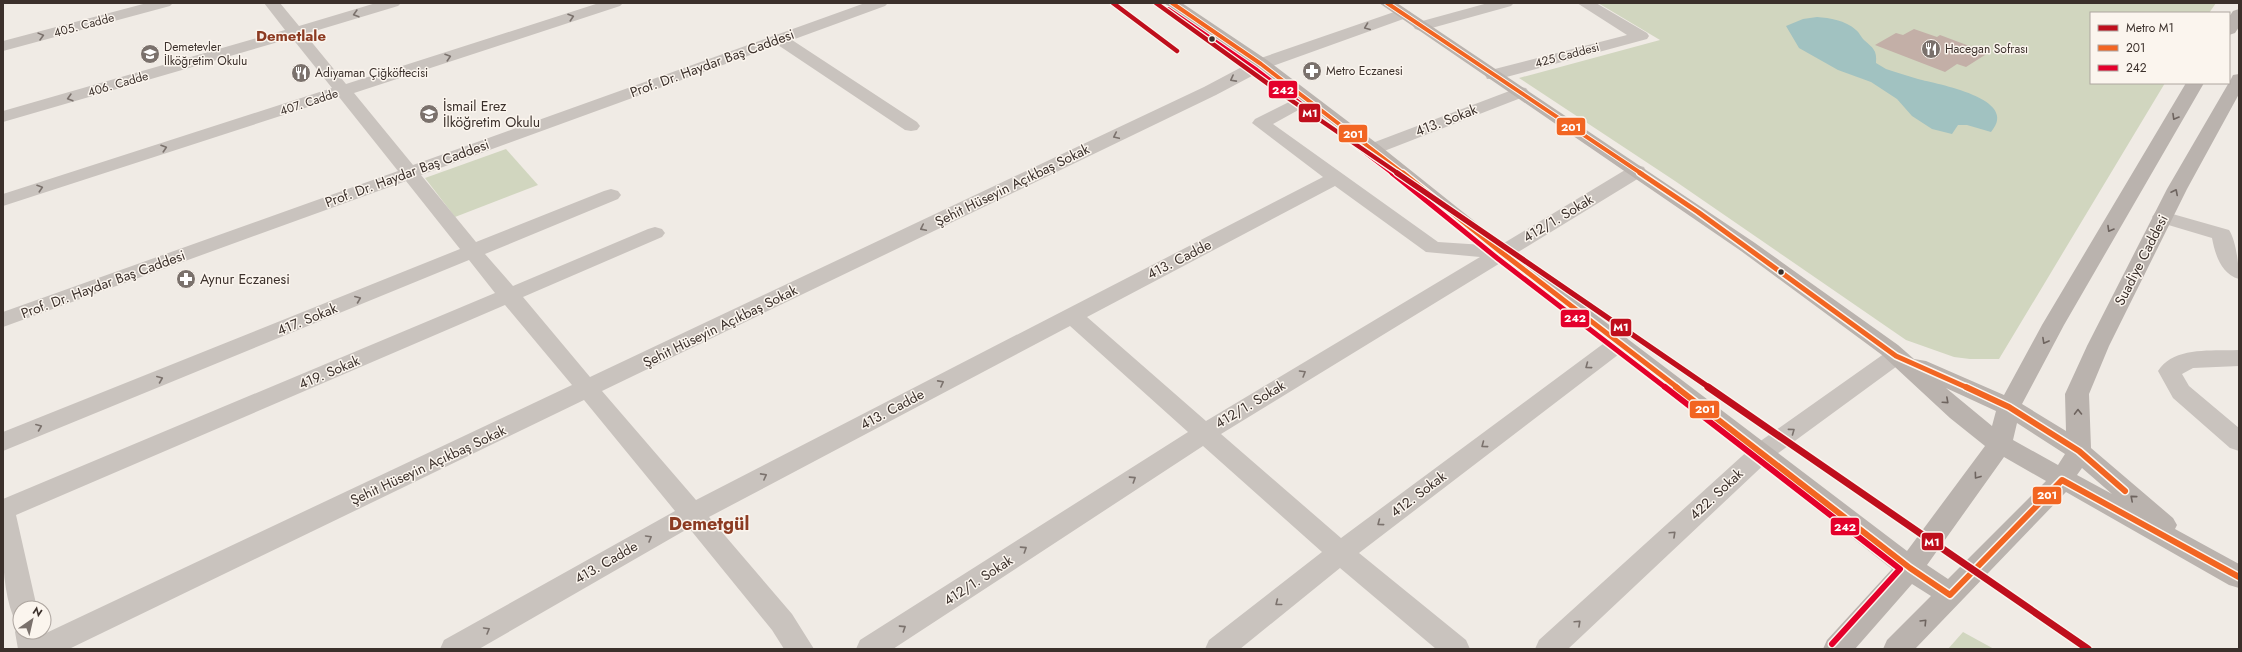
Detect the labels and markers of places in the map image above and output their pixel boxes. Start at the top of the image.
unlabelled marker [1207,34,1217,44]
place label: Demetevler İlköğretim Okulu [164,38,247,70]
restaurant icon: Hacegan Sofrası [1920,38,1942,60]
place label: Hacegan Sofrası [1945,40,2028,58]
school or university icon: Demetevler İlköğretim Okulu [139,43,161,65]
pharmacy icon: Metro Eczanesi [1301,60,1323,82]
restaurant icon: Adıyaman Çiğköftecisi [290,62,312,84]
place label: Metro Eczanesi [1326,62,1403,80]
place label: Adıyaman Çiğköftecisi [315,64,428,82]
place label: İsmail Erez İlköğretim Okulu [443,96,540,132]
school or university icon: İsmail Erez İlköğretim Okulu [418,103,440,125]
unlabelled marker [1776,267,1786,277]
pharmacy icon: Aynur Eczanesi [175,268,197,290]
place label: Aynur Eczanesi [200,269,290,289]

